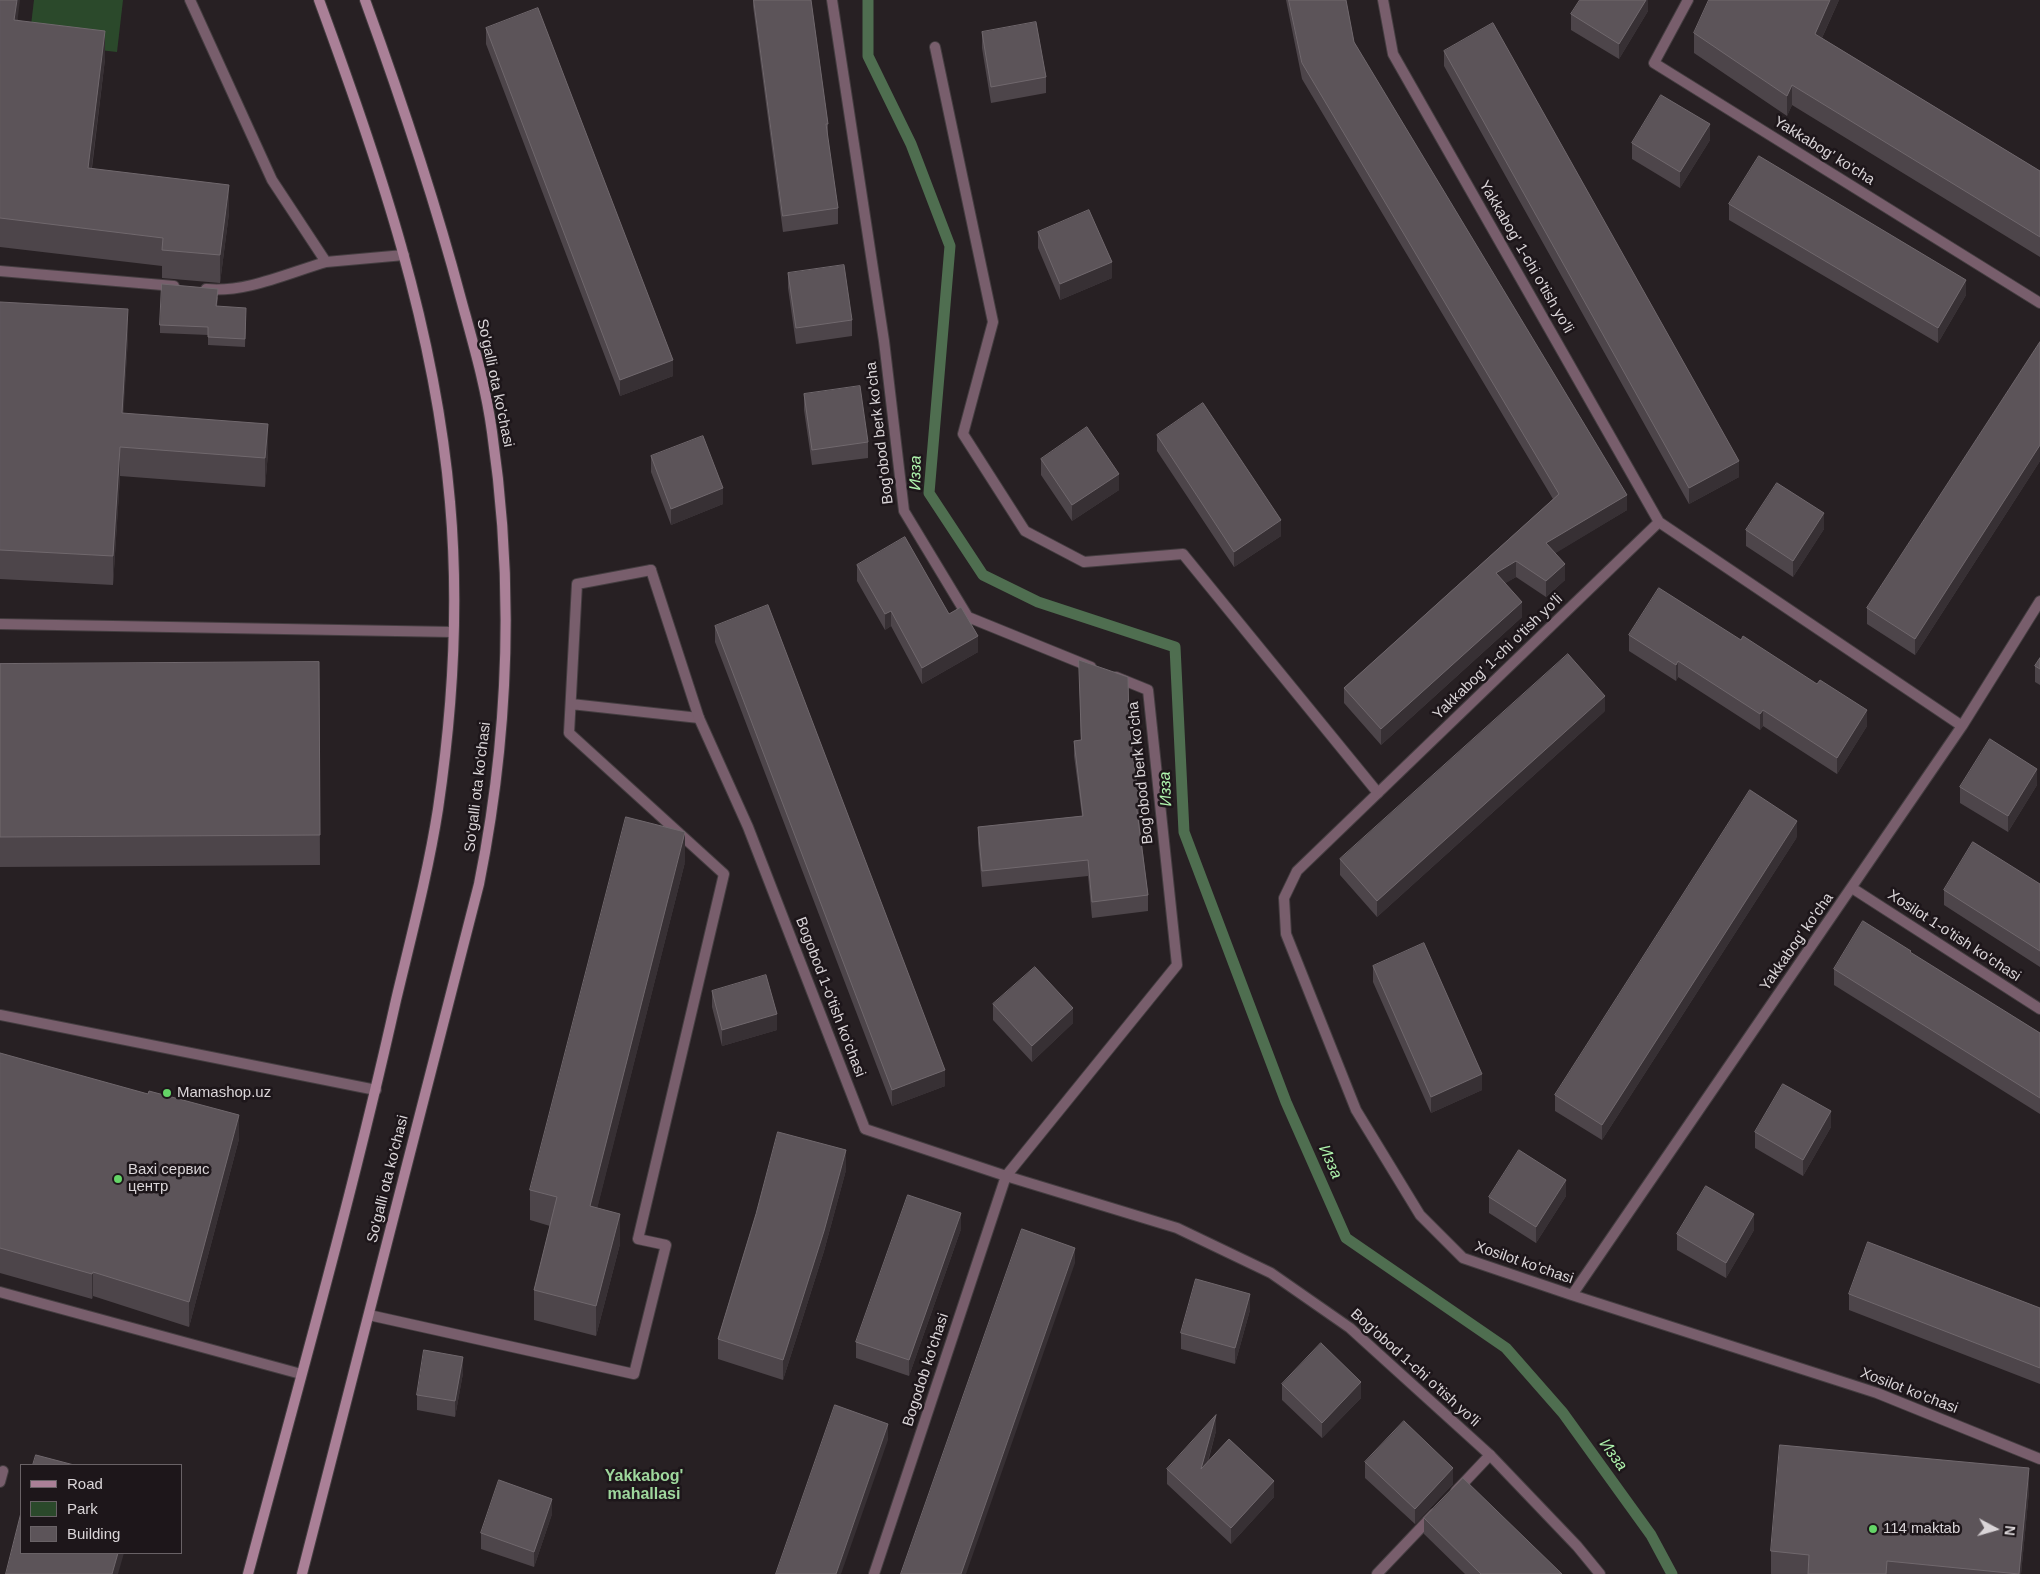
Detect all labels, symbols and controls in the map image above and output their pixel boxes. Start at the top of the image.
street label: Yakkabog' ko'cha [1770,113,1878,189]
street label: Yakkabog' 1-chi o'tish yo'li [1475,177,1577,337]
street label: So'galli ota ko'chasi [473,317,517,449]
street label: Bog'obod berk ko'cha [862,361,898,505]
water label: Изза [906,455,926,491]
street label: Yakkabog' 1-chi o'tish yo'li [1429,590,1567,724]
street label: Bog'obod berk ko'cha [1125,701,1157,845]
street label: So'galli ota ko'chasi [461,721,495,853]
water label: Изза [1155,771,1177,807]
street label: Xosilot 1-o'tish ko'chasi [1884,886,2024,986]
street label: Yakkabog' ko'cha [1756,890,1838,994]
street label: Bogobod 1-o'tish ko'chasi [791,914,869,1080]
place label: Mamashop.uz [177,1084,271,1102]
marker: Mamashop.uz [161,1087,173,1099]
street label: So'galli ota ko'chasi [363,1113,413,1245]
water label: Изза [1314,1142,1346,1182]
place label: Baxi сервис центр [128,1161,209,1196]
marker: Baxi сервис центр [112,1173,124,1185]
street label: Xosilot ko'chasi [1472,1238,1576,1288]
street label: Bog'obod 1-chi o'tish yo'li [1347,1305,1483,1431]
street label: Bogodob ko'chasi [899,1311,953,1429]
street label: Xosilot ko'chasi [1858,1364,1960,1418]
water label: Изза [1595,1435,1631,1475]
legend [20,1464,182,1554]
district label: Yakkabog' mahallasi [605,1467,683,1505]
text: Road [67,1475,103,1492]
text: Park [67,1500,98,1517]
north arrow [1970,1504,2020,1554]
place label: 114 maktab [1883,1520,1960,1538]
marker: 114 maktab [1867,1523,1879,1535]
text: Building [67,1525,120,1542]
text: N [2001,1525,2018,1536]

